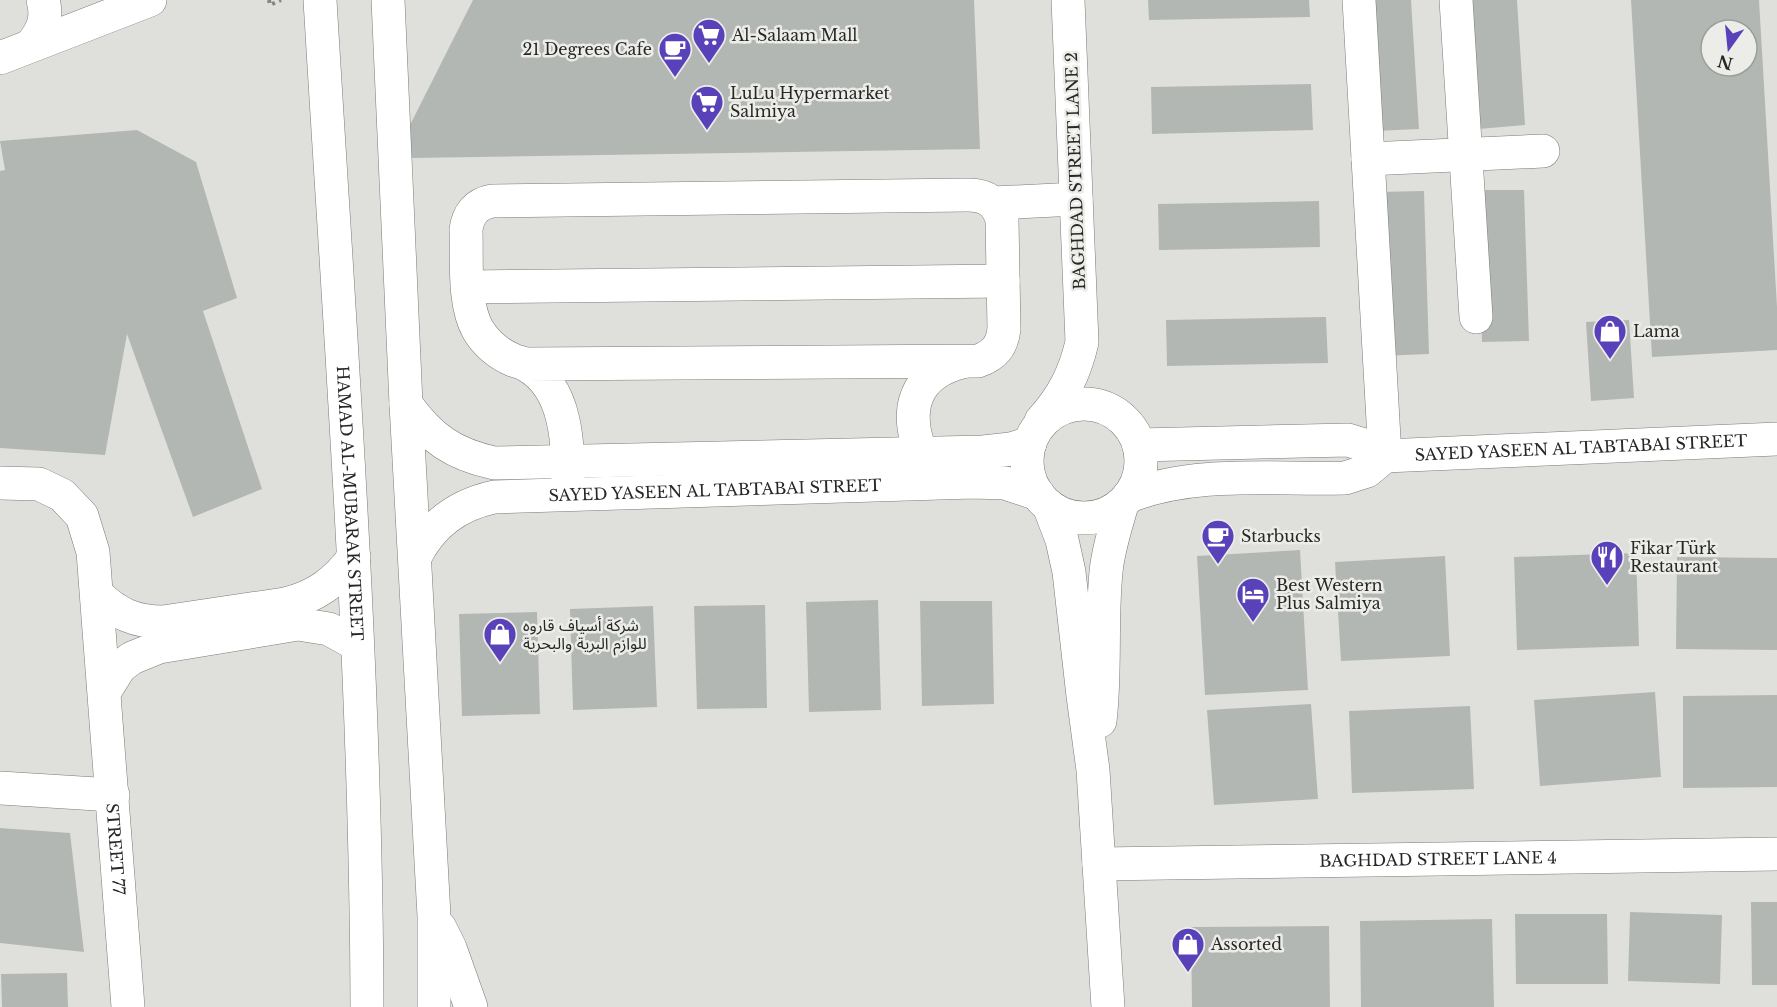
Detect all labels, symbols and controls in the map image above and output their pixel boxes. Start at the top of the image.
supermarket icon: Al-Salaam Mall [691,17,727,64]
north arrow [1699,18,1759,78]
place label: Al-Salaam Mall [731,25,858,45]
cafe icon: 21 Degrees Cafe [657,31,693,78]
place label: 21 Degrees Cafe [523,39,652,59]
text: N [1715,51,1735,74]
street label: BAGHDAD STREET LANE 2 [1061,52,1089,290]
place label: LuLu Hypermarket Salmiya [730,83,890,121]
supermarket icon: LuLu Hypermarket Salmiya [689,84,725,131]
shop icon: Lama [1592,313,1628,360]
place label: Lama [1633,321,1680,341]
street label: HAMAD AL-MUBARAK STREET [333,365,367,641]
street label: SAYED YASEEN AL TABTABAI STREET [1414,430,1748,465]
street label: SAYED YASEEN AL TABTABAI STREET [548,475,882,505]
cafe icon: Starbucks [1200,518,1236,565]
place label: Starbucks [1241,526,1321,546]
place label: Fikar Türk Restaurant [1630,538,1718,576]
restaurant icon: Fikar Türk Restaurant [1589,539,1625,586]
place label: Best Western Plus Salmiya [1276,575,1383,613]
hotel icon: Best Western Plus Salmiya [1235,576,1271,623]
place label: شركة أسياف قاروه للوازم البرية والبحرية [523,615,647,656]
shop icon: شركة أسياف قاروه للوازم البرية والبحرية [482,616,518,663]
street label: STREET 77 [102,802,129,897]
street label: BAGHDAD STREET LANE 4 [1319,847,1557,871]
shop icon: Assorted [1170,926,1206,973]
place label: Assorted [1210,934,1282,954]

